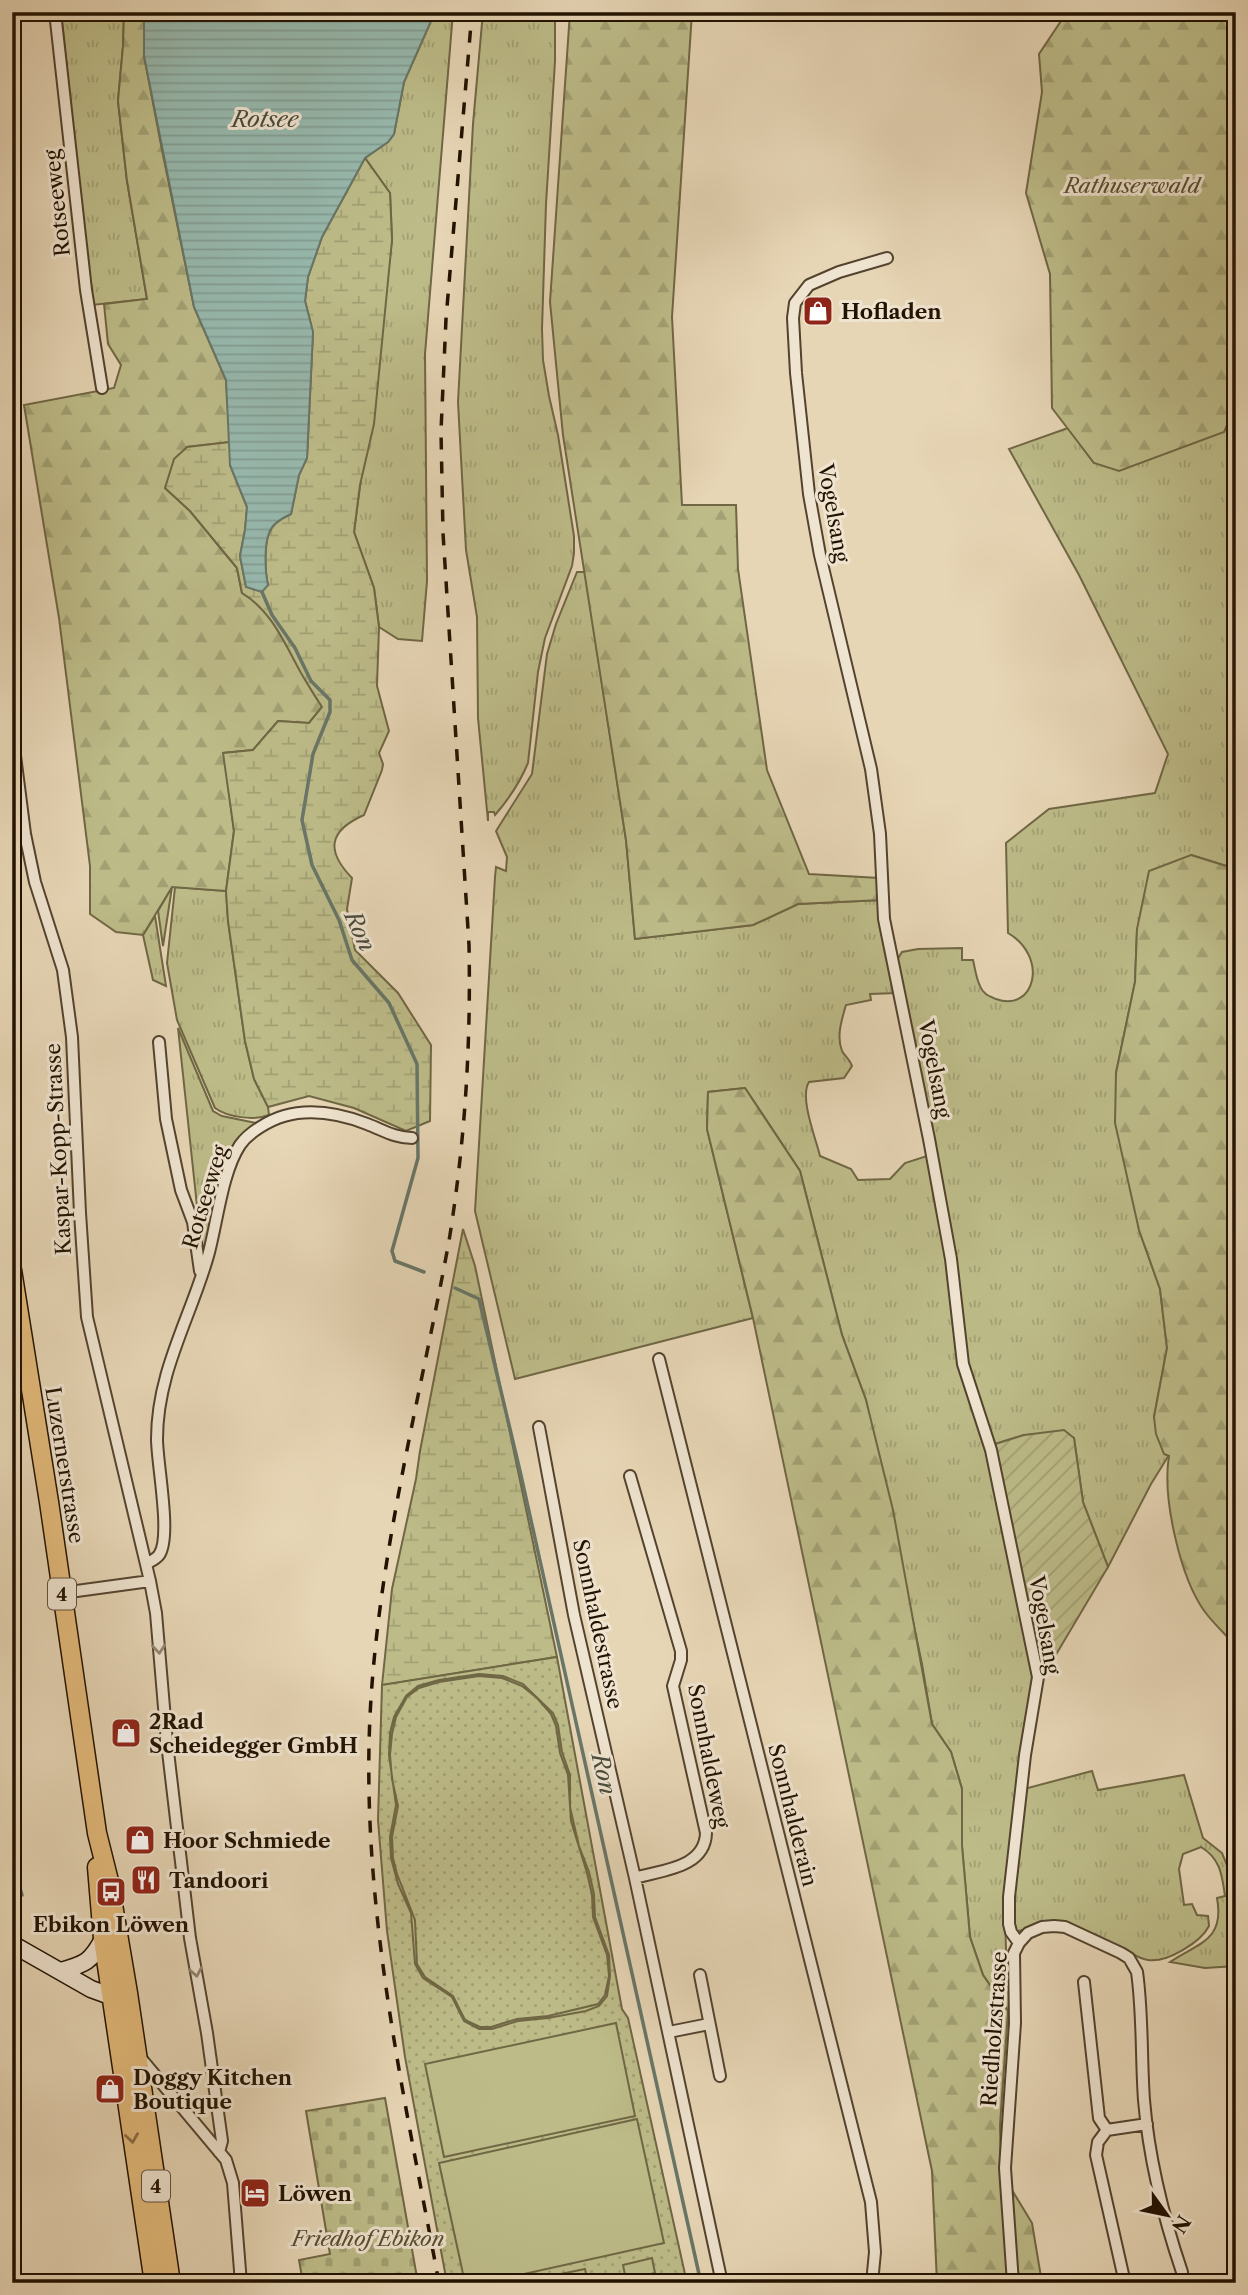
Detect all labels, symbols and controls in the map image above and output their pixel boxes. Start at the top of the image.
water label: Rotsee [230,105,299,133]
street label: Rotseeweg [39,147,75,258]
park label: Rathuserwald [1062,173,1202,198]
shop icon: Hofladen [801,294,835,328]
place label: Hofladen [841,299,942,324]
street label: Vogelsang [813,461,855,565]
water label: Ron [338,904,382,956]
street label: Vogelsang [913,1017,957,1121]
street label: Kaspar-Kopp-Strasse [40,1043,76,1255]
street label: Rotseeweg [177,1141,233,1252]
street label: Luzernerstrasse [40,1385,90,1545]
street label: Sonnhaldestrasse [568,1537,628,1711]
street label: Vogelsang [1024,1573,1066,1677]
road number: 4 [48,1578,76,1610]
one-way arrow [151,1643,166,1654]
street label: Sonnhaldeweg [683,1682,735,1831]
place label: 2Rad Scheidegger GmbH [149,1709,358,1758]
shop icon: 2Rad Scheidegger GmbH [109,1716,143,1750]
street label: Sonnhalderain [763,1741,823,1889]
water label: Ron [585,1749,622,1798]
shop icon: Hoor Schmiede [123,1823,157,1857]
place label: Hoor Schmiede [163,1828,331,1853]
restaurant icon: Tandoori [129,1863,163,1897]
place label: Tandoori [169,1868,269,1893]
bus stop icon: Ebikon Löwen [94,1875,128,1909]
place label: Ebikon Löwen [33,1912,190,1937]
street label: Riedholzstrasse [976,1950,1012,2108]
one-way arrow [188,1966,203,1978]
place label: Doggy Kitchen Boutique [133,2065,293,2114]
shop icon: Doggy Kitchen Boutique [93,2072,127,2106]
one-way arrow [125,2132,140,2143]
road number: 4 [142,2170,170,2202]
hotel icon: Löwen [238,2176,272,2210]
north arrow [1132,2180,1202,2250]
place label: Löwen [278,2181,352,2206]
text: N [1167,2211,1195,2237]
park label: Friedhof Ebikon [290,2226,444,2251]

